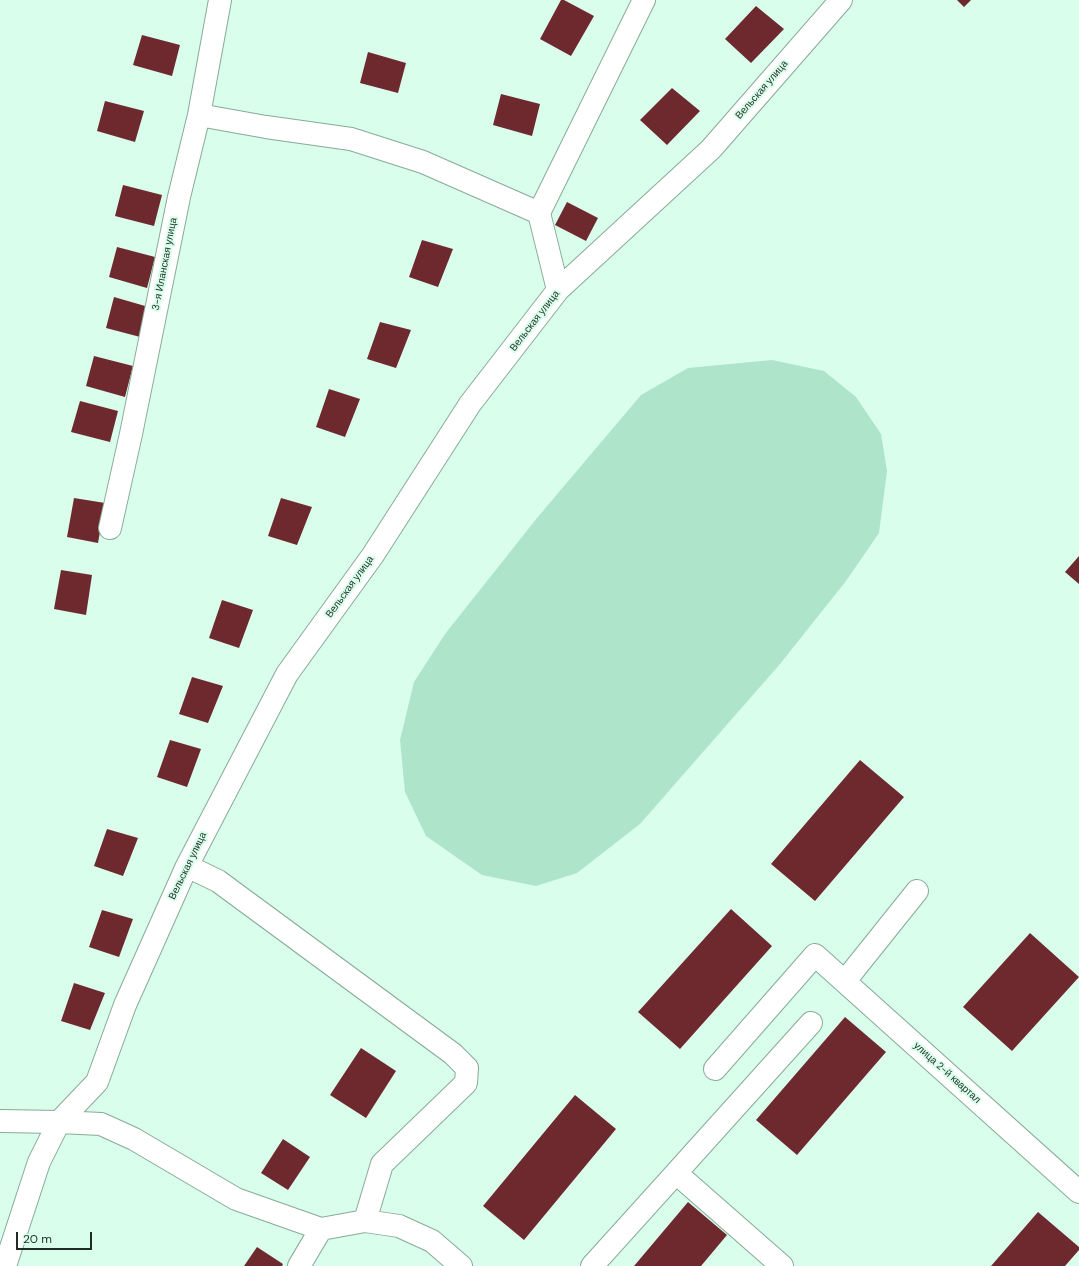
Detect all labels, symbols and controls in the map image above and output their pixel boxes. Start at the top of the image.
street label: Вельская улица [733,58,791,122]
street label: 3-я Иланская улица [150,217,180,311]
street label: Вельская улица [508,288,562,354]
street label: Вельская улица [323,554,377,620]
street label: Вельская улица [166,830,210,902]
street label: улица 2-й квартал [911,1040,983,1106]
scale bar [18,1224,94,1250]
text: 20 m [23,1231,52,1247]

